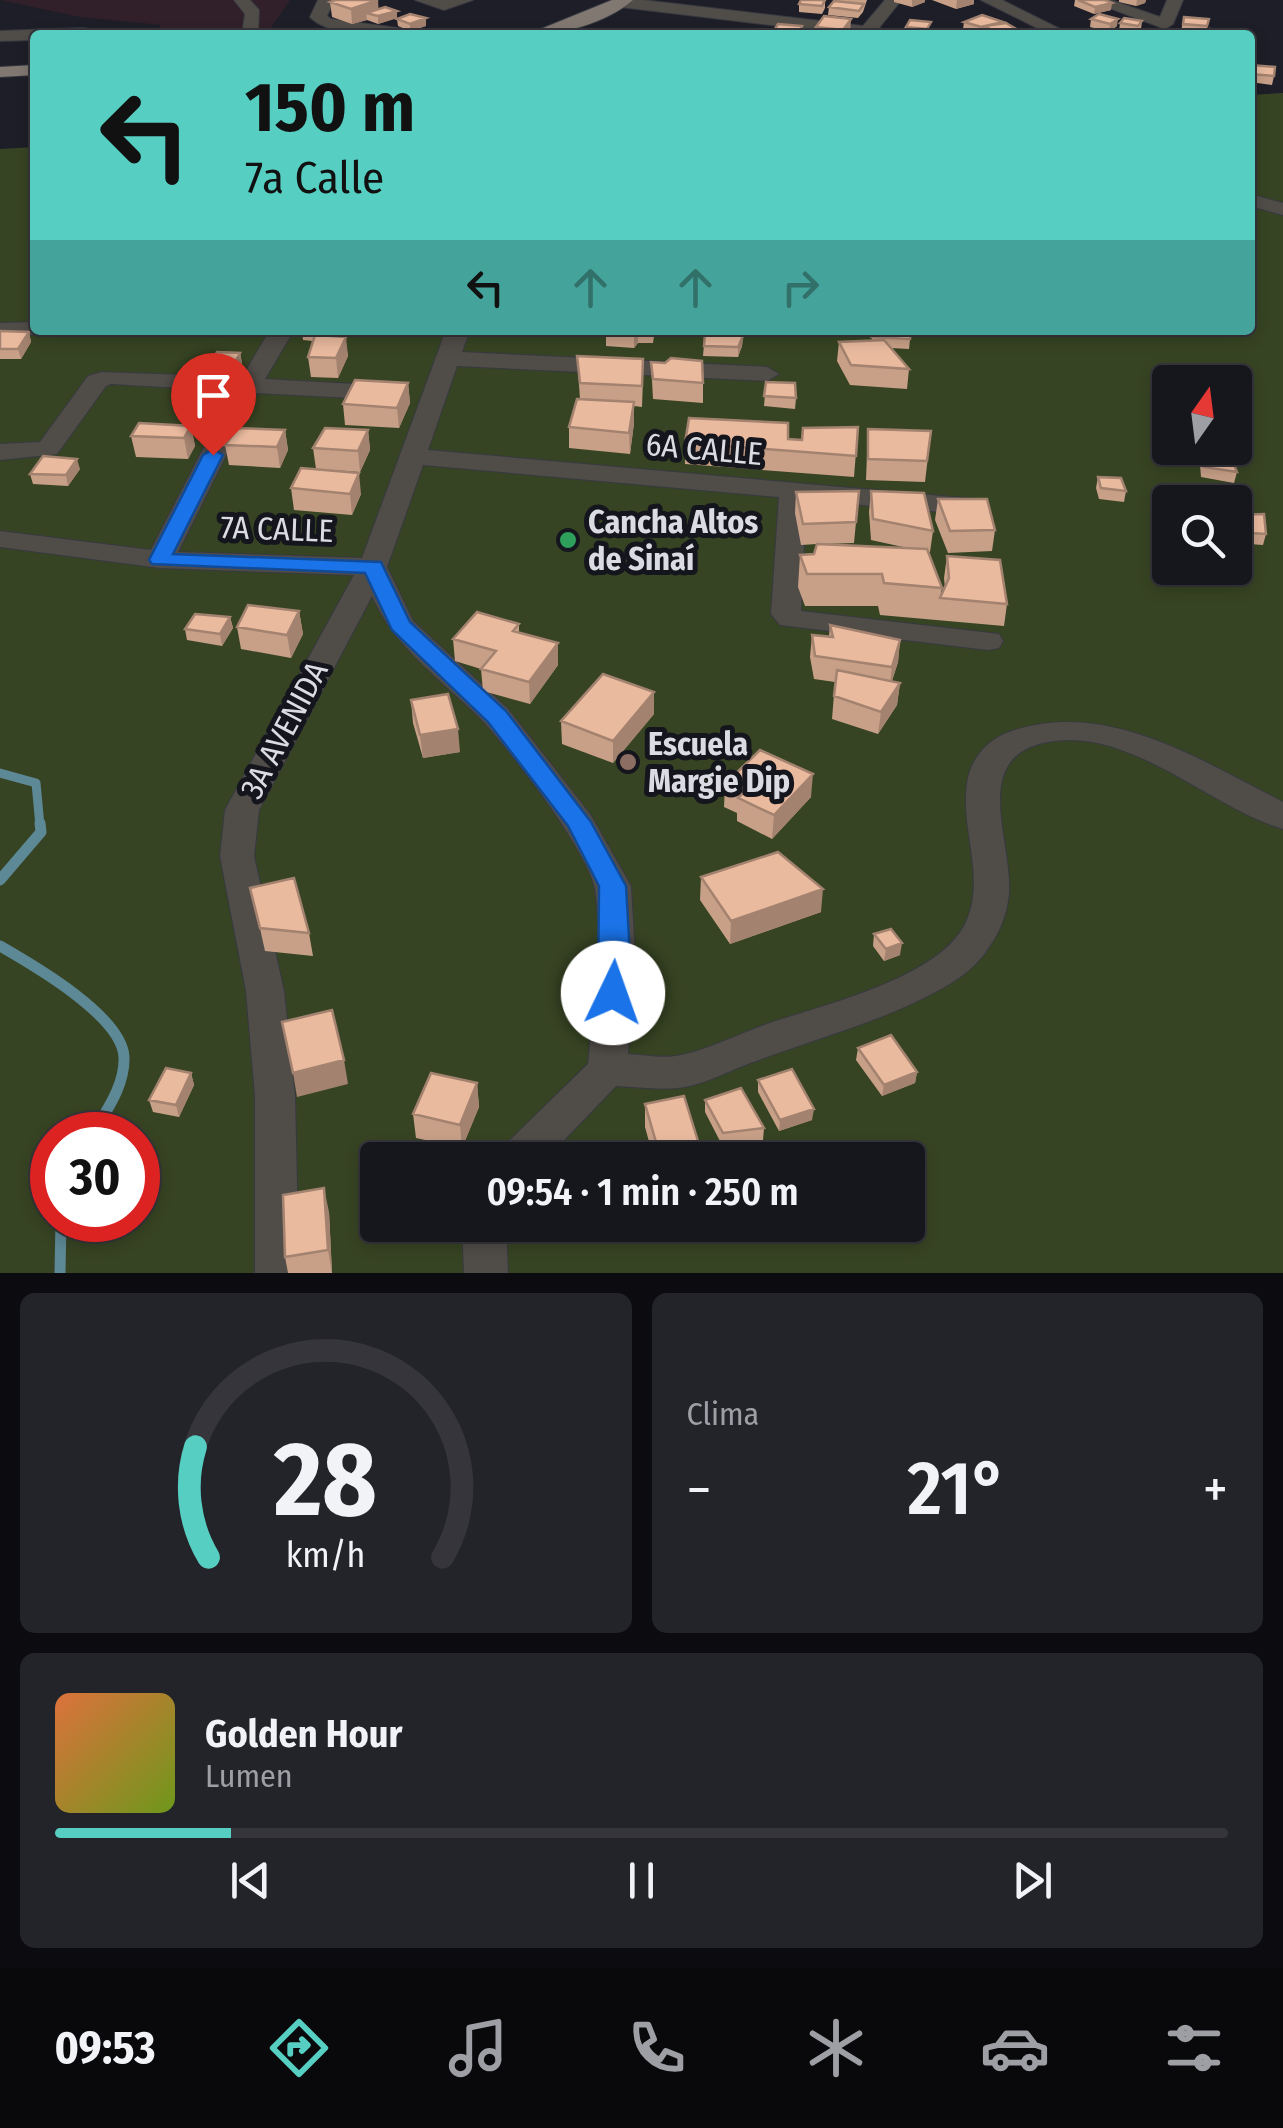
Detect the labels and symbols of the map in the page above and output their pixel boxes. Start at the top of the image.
pin [171,353,256,456]
north arrow [1152,365,1252,465]
street label: 6A CALLE [644,425,764,473]
place label: Cancha Altos de Sinaí [588,503,758,578]
street label: 7A CALLE [220,508,334,550]
marker: Cancha Altos de Sinaí [557,529,579,551]
street label: 3A AVENIDA [232,655,336,805]
place label: Escuela Margie Dip [648,725,790,800]
marker: Escuela Margie Dip [617,751,639,773]
position arrow [561,941,665,1045]
speed limit sign: 30 [30,1112,160,1242]

